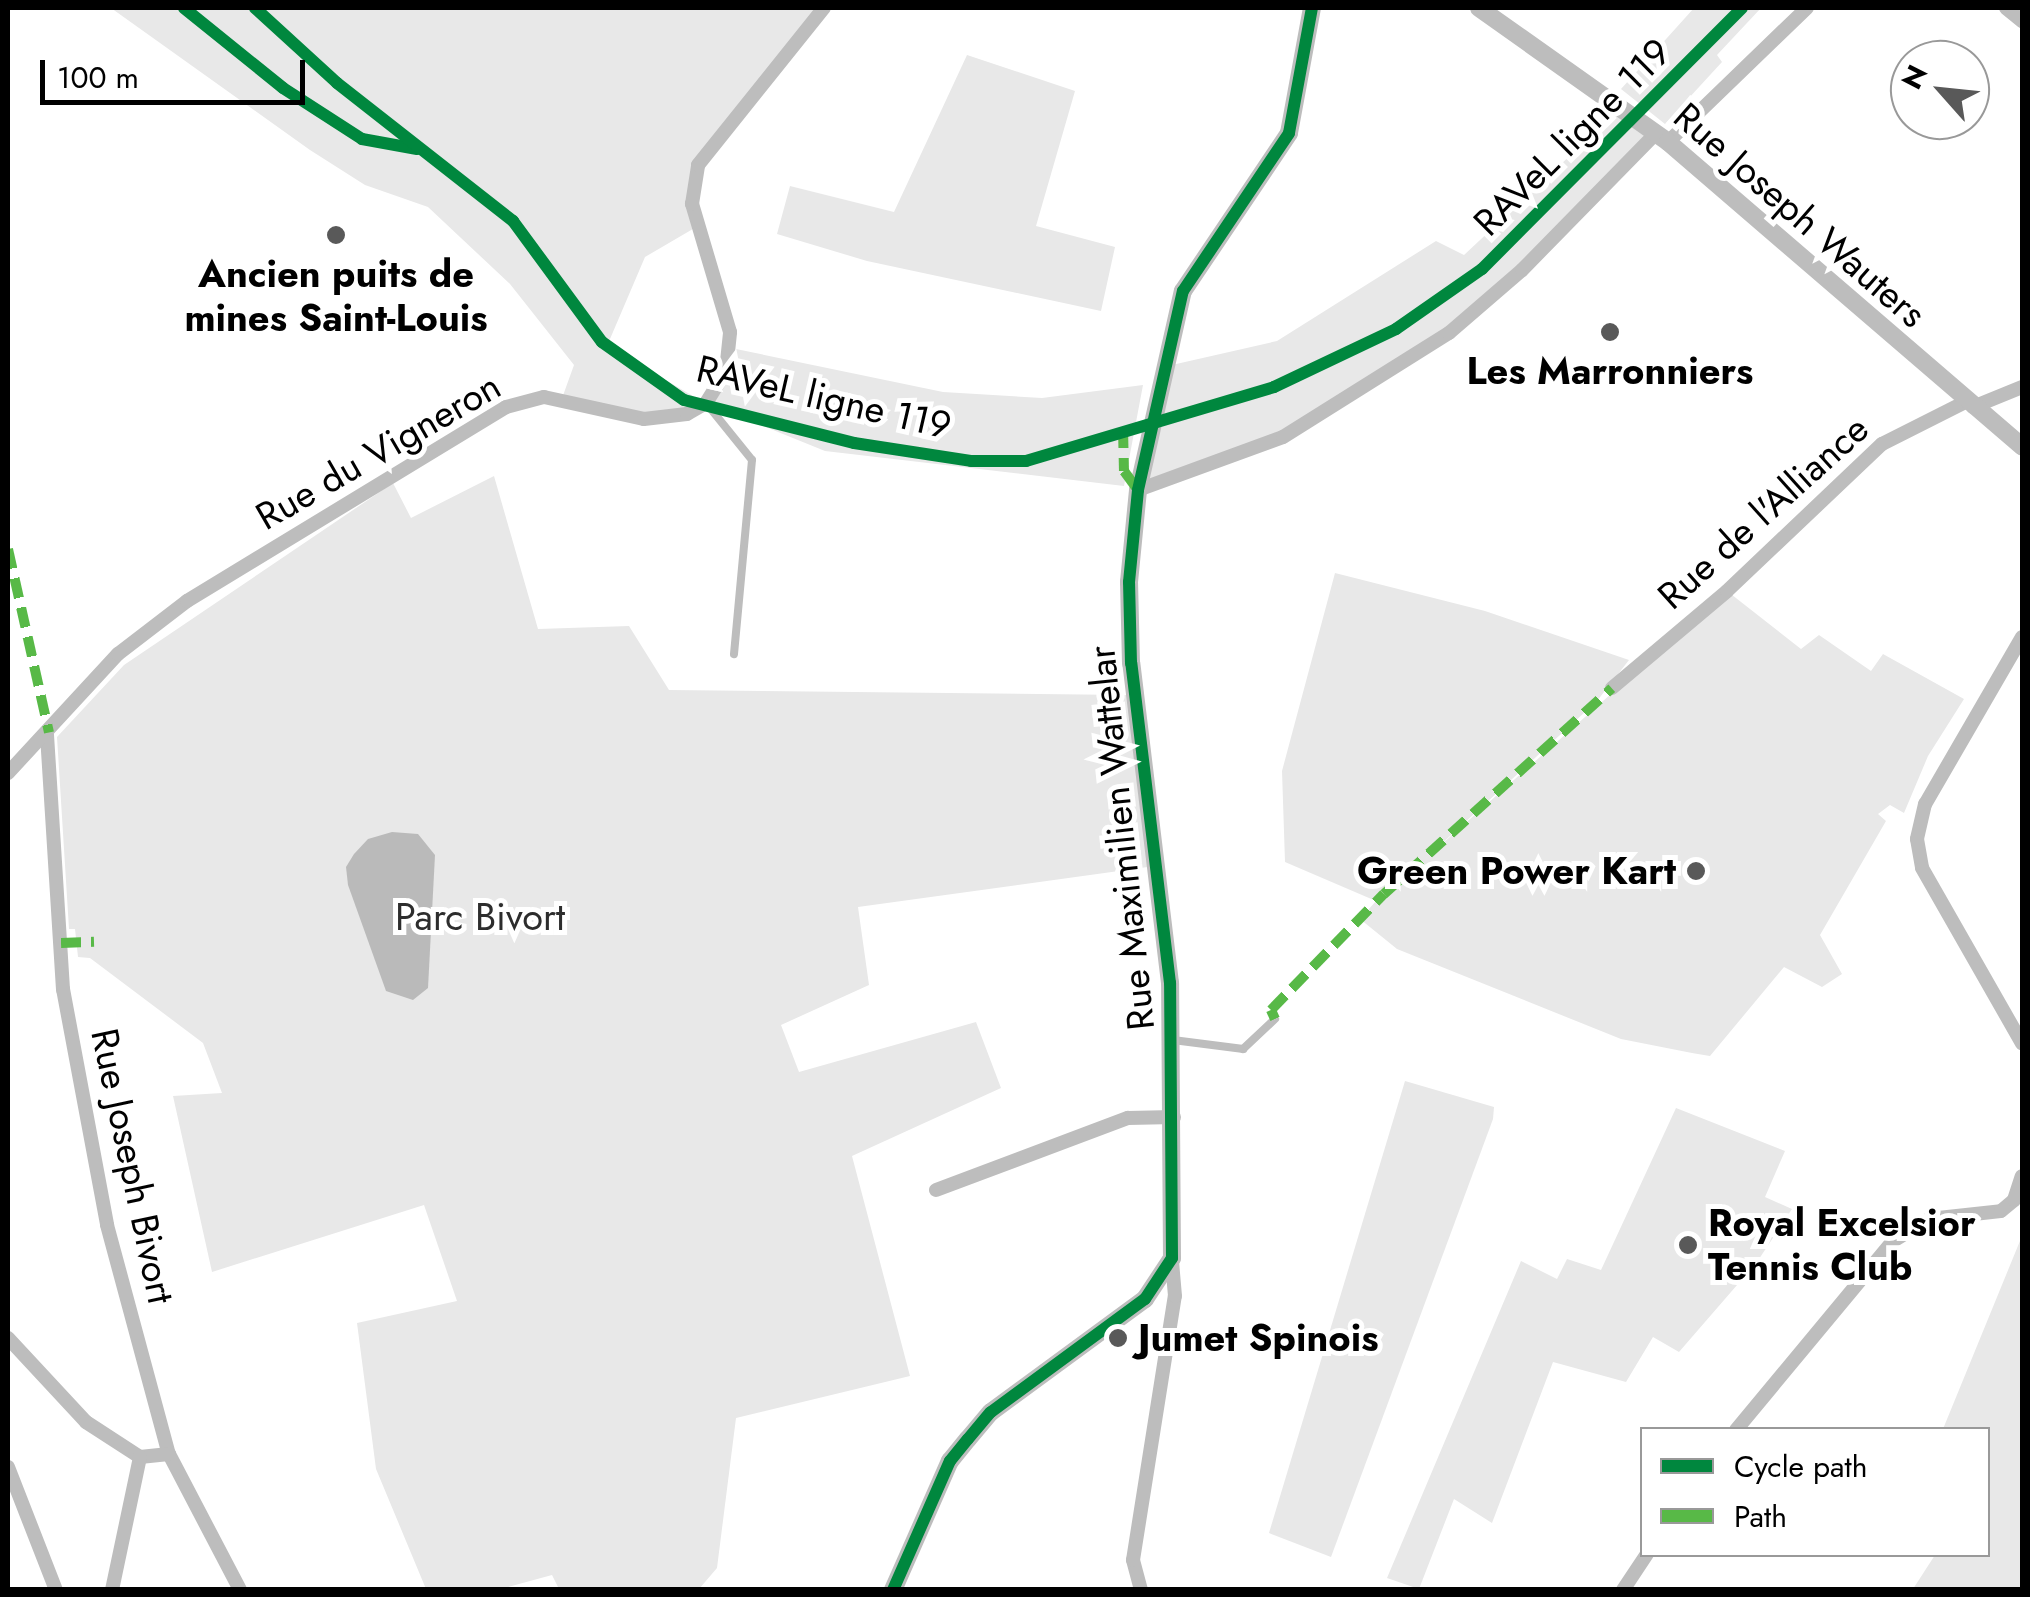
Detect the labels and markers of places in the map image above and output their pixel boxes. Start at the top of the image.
marker: Ancien puits de mines Saint-Louis [325,224,347,246]
place label: Ancien puits de mines Saint-Louis [184,251,488,340]
marker: Les Marronniers [1599,321,1621,343]
place label: Les Marronniers [1467,348,1753,394]
place label: Green Power Kart [1357,848,1676,894]
marker: Green Power Kart [1685,860,1707,882]
place label: Royal Excelsior Tennis Club [1708,1200,1976,1290]
marker: Royal Excelsior Tennis Club [1677,1234,1699,1256]
place label: Jumet Spinois [1138,1315,1379,1361]
marker: Jumet Spinois [1107,1327,1129,1349]

